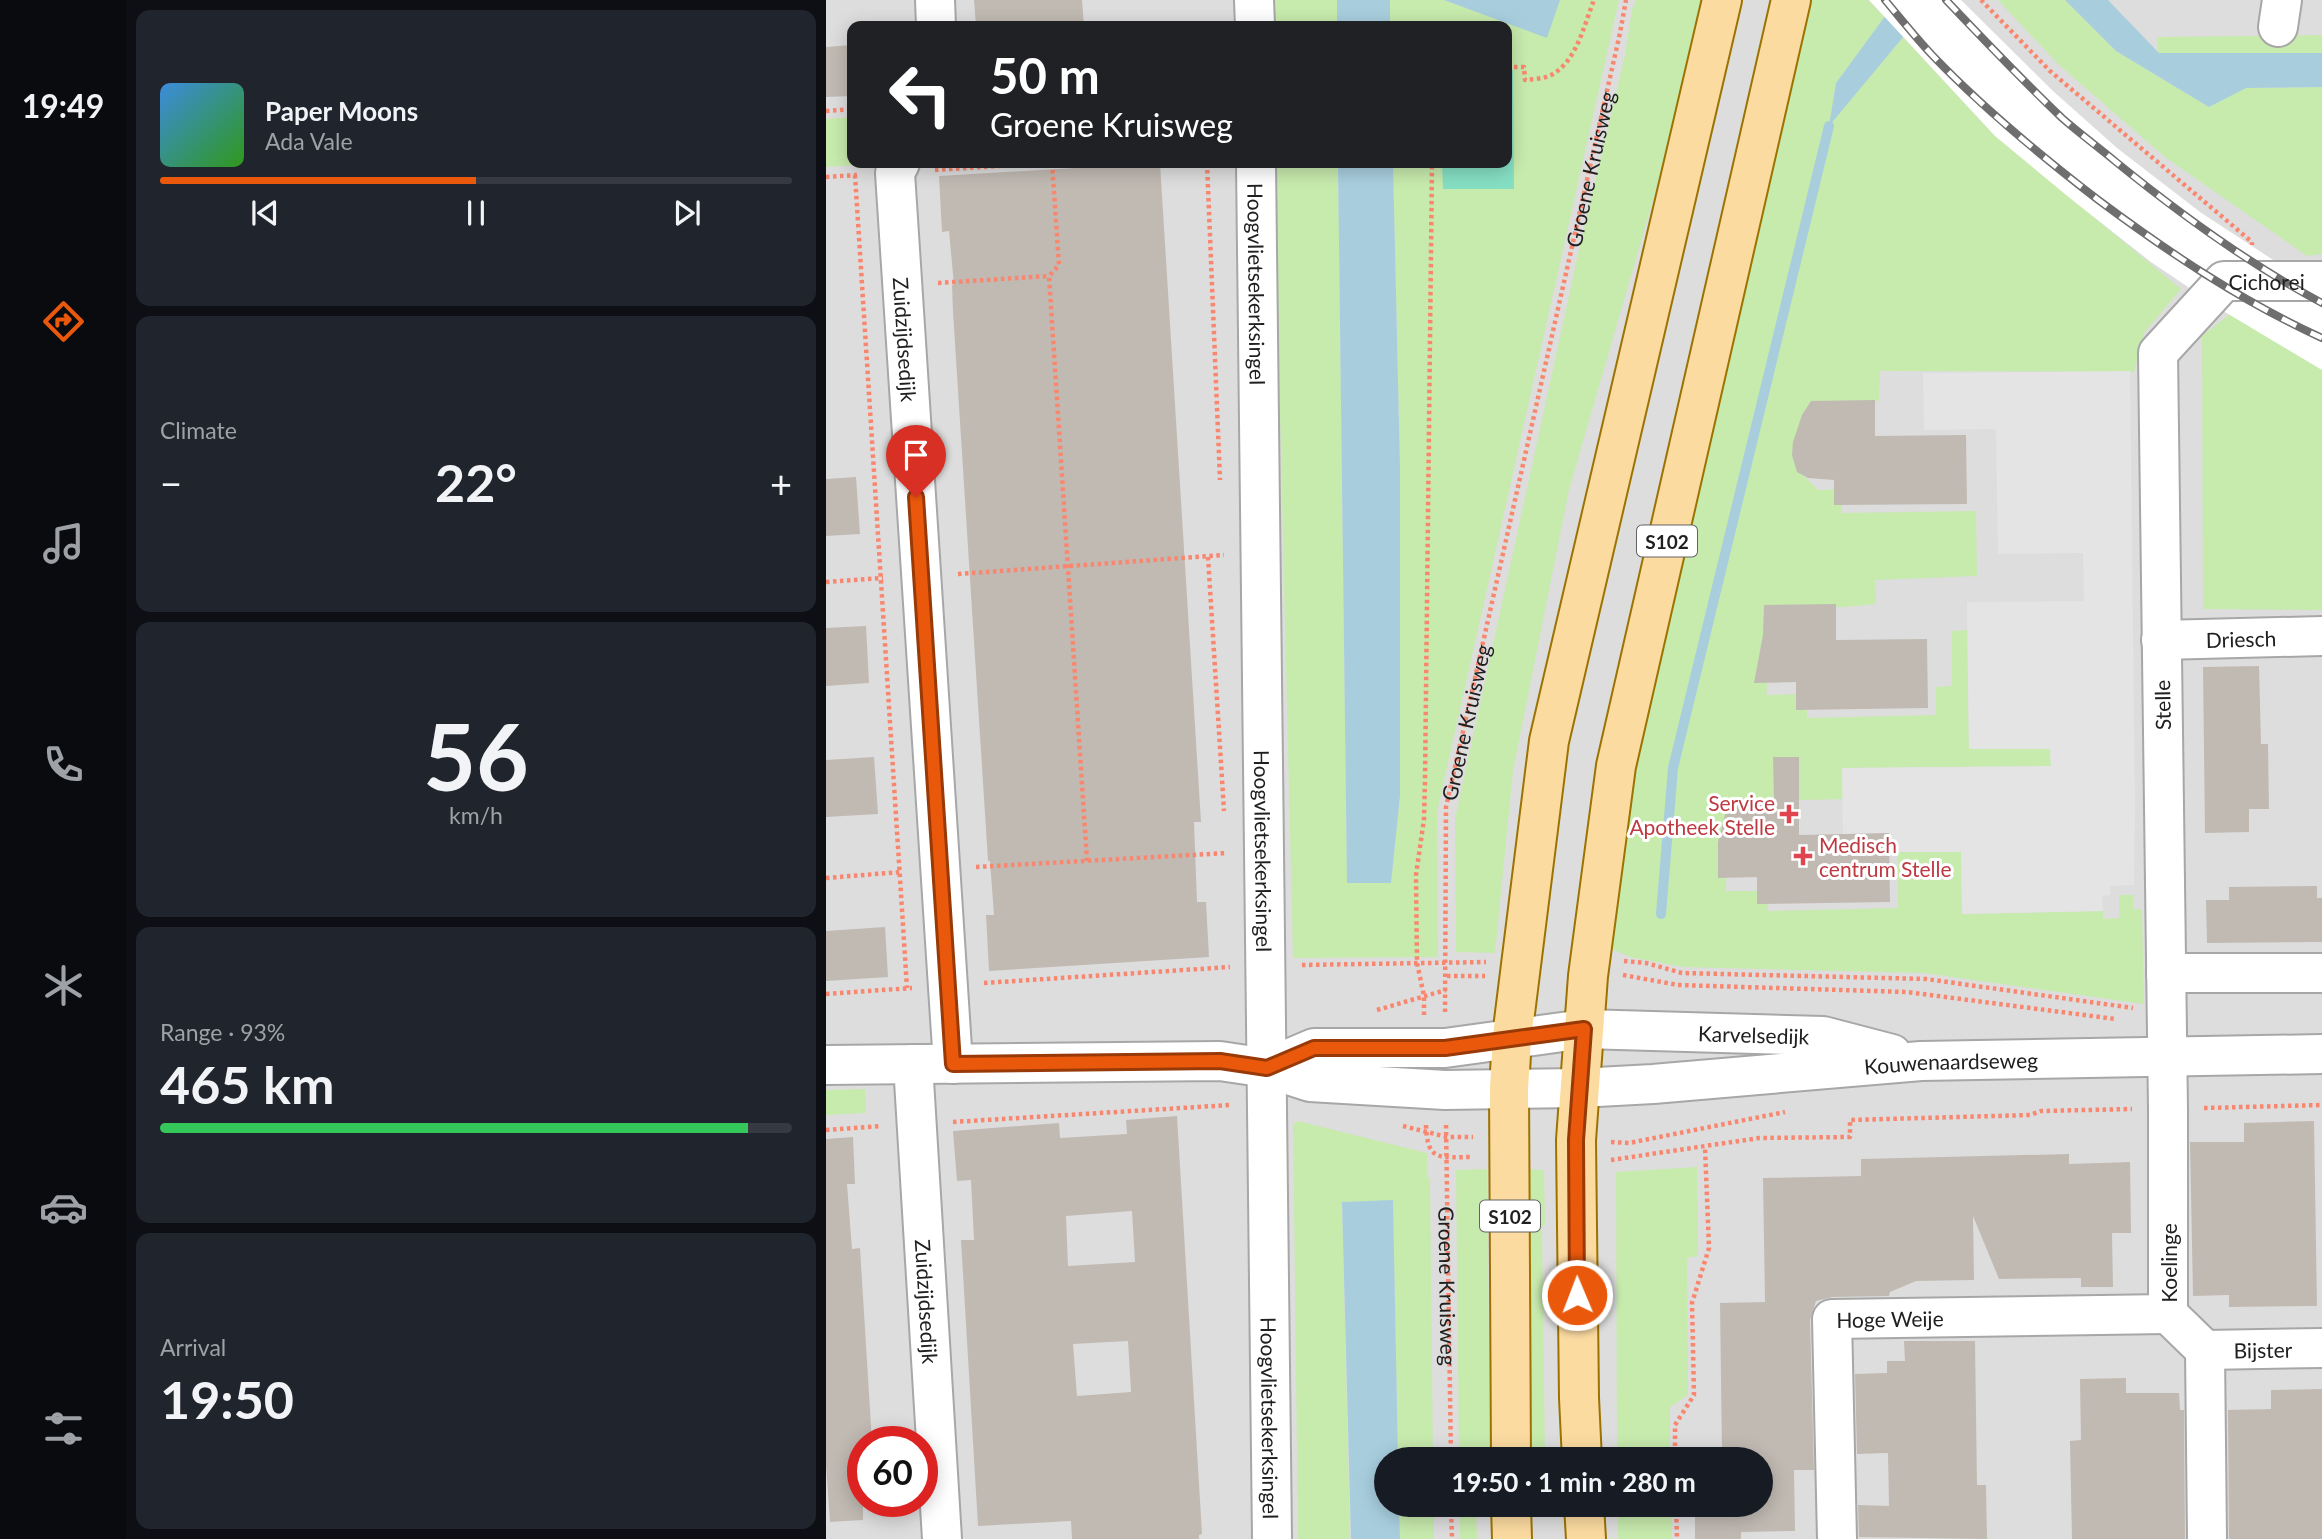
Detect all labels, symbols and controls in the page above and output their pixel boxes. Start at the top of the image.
text: 50 m [990,46,1100,104]
icon: left [875,49,966,140]
text: 19:49 [22,86,104,125]
street label: Groene Kruisweg [1560,88,1619,249]
text: Paper Moons [265,95,418,127]
text: Groene Kruisweg [990,105,1233,144]
text: Ada Vale [265,127,353,155]
street label: Hoogvlietsekerksingel [1244,183,1271,385]
icon: previous [246,194,284,232]
icon: pause [457,194,495,232]
icon: next [668,194,706,232]
street label: Cichorei [2229,269,2305,294]
street label: Zuidzijdsedijk [889,276,922,403]
icon: directions [39,297,88,346]
text: Climate [160,416,237,444]
pin [886,425,946,497]
icon: arrive [897,436,935,474]
text: 22° [435,451,517,513]
text: − [160,460,182,506]
text: + [770,460,792,506]
icon: music [39,519,88,568]
road number: S102 [1637,526,1697,556]
street label: Driesch [2205,625,2276,651]
street label: Groene Kruisweg [1435,642,1495,803]
street label: Stelle [2149,680,2175,730]
text: 56 [423,701,529,810]
icon: phone [39,740,88,789]
street label: Hoogvlietsekerksingel [1250,750,1278,952]
place label: Service Apotheek Stelle [1629,790,1775,839]
text: km/h [449,801,503,829]
marker: Service Apotheek Stelle [1781,806,1797,822]
place label: Medisch centrum Stelle [1819,832,1952,881]
marker: Medisch centrum Stelle [1793,846,1813,866]
icon: climate [39,961,88,1010]
text: Range · 93% [160,1018,285,1046]
street label: Karvelsedijk [1698,1020,1810,1048]
street label: Kouwenaardseweg [1863,1046,2038,1078]
text: 465 km [160,1053,334,1115]
icon: car [39,1183,88,1232]
road number: S102 [1480,1200,1540,1232]
street label: Groene Kruisweg [1435,1206,1462,1366]
street label: Koelinge [2156,1223,2181,1303]
street label: Zuidzijdsedijk [911,1239,944,1365]
position arrow [1540,1258,1614,1332]
street label: Hoge Weije [1836,1305,1944,1331]
street label: Hoogvlietsekerksingel [1257,1317,1284,1519]
text: Arrival [160,1333,226,1361]
street label: Bijster [2233,1336,2293,1362]
text: 19:50 [160,1368,294,1430]
icon: filters [39,1404,88,1453]
speed limit sign: 60 [847,1426,938,1517]
text: 19:50 · 1 min · 280 m [1451,1466,1696,1498]

